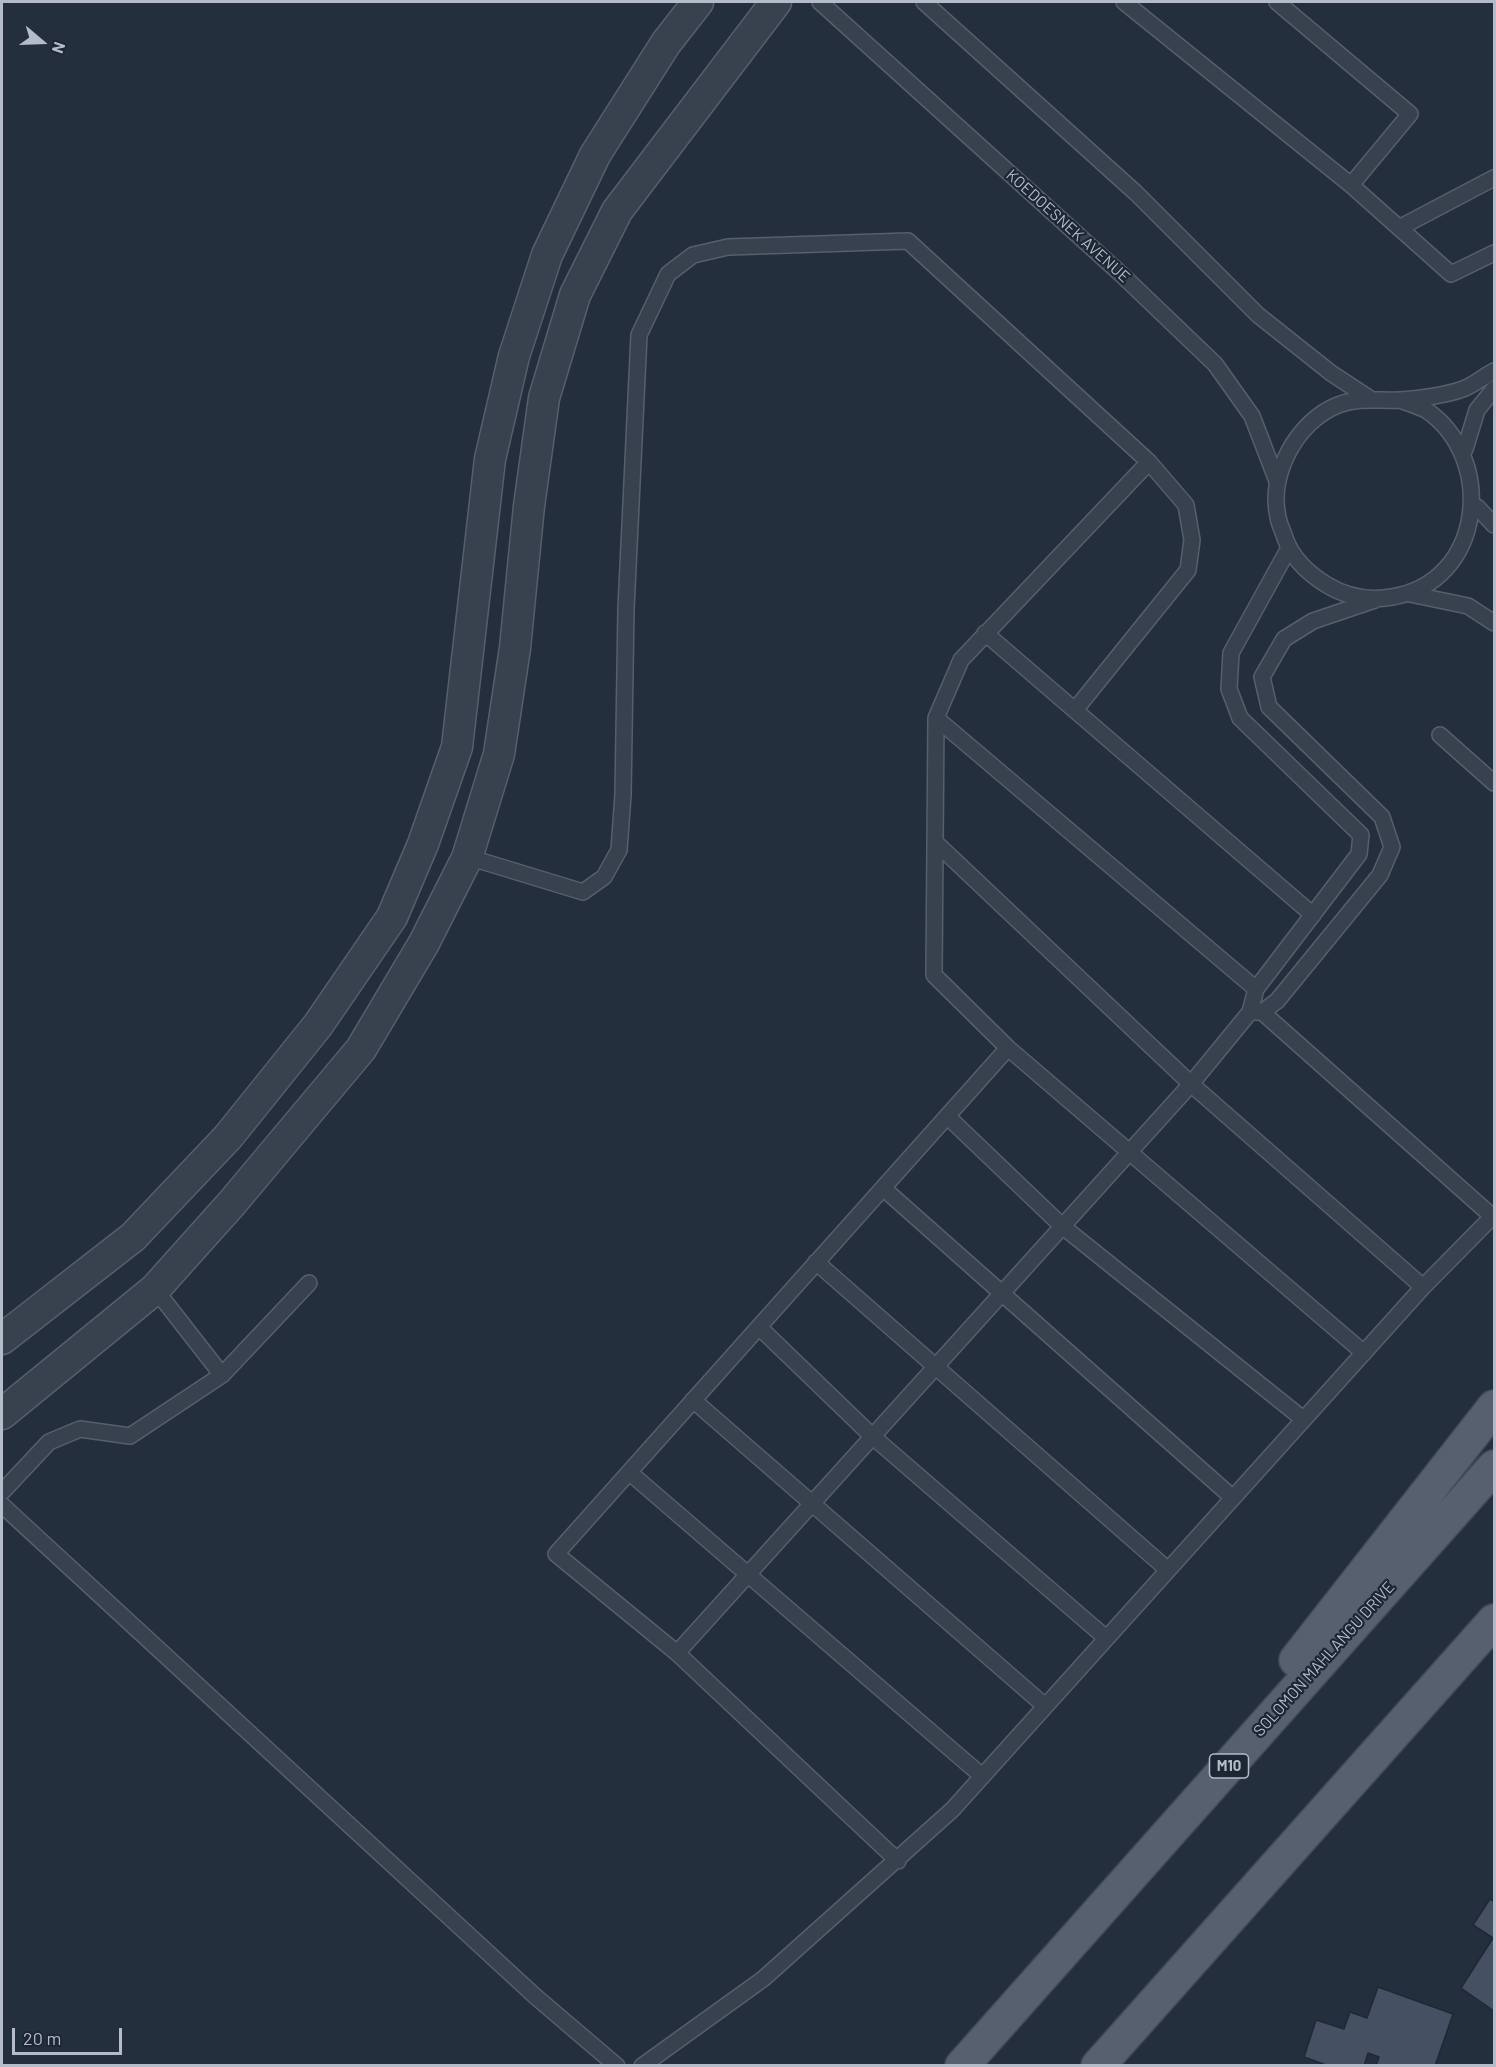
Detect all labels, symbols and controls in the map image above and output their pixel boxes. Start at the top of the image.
north arrow [12,12,72,72]
text: N [49,40,70,56]
street label: KOEDOESNEK AVENUE [1002,165,1134,287]
street label: SOLOMON MAHLANGU DRIVE [1249,1578,1399,1740]
road number: M10 [1210,1754,1248,1778]
scale bar [15,2016,124,2054]
text: 20 m [23,2027,61,2049]

